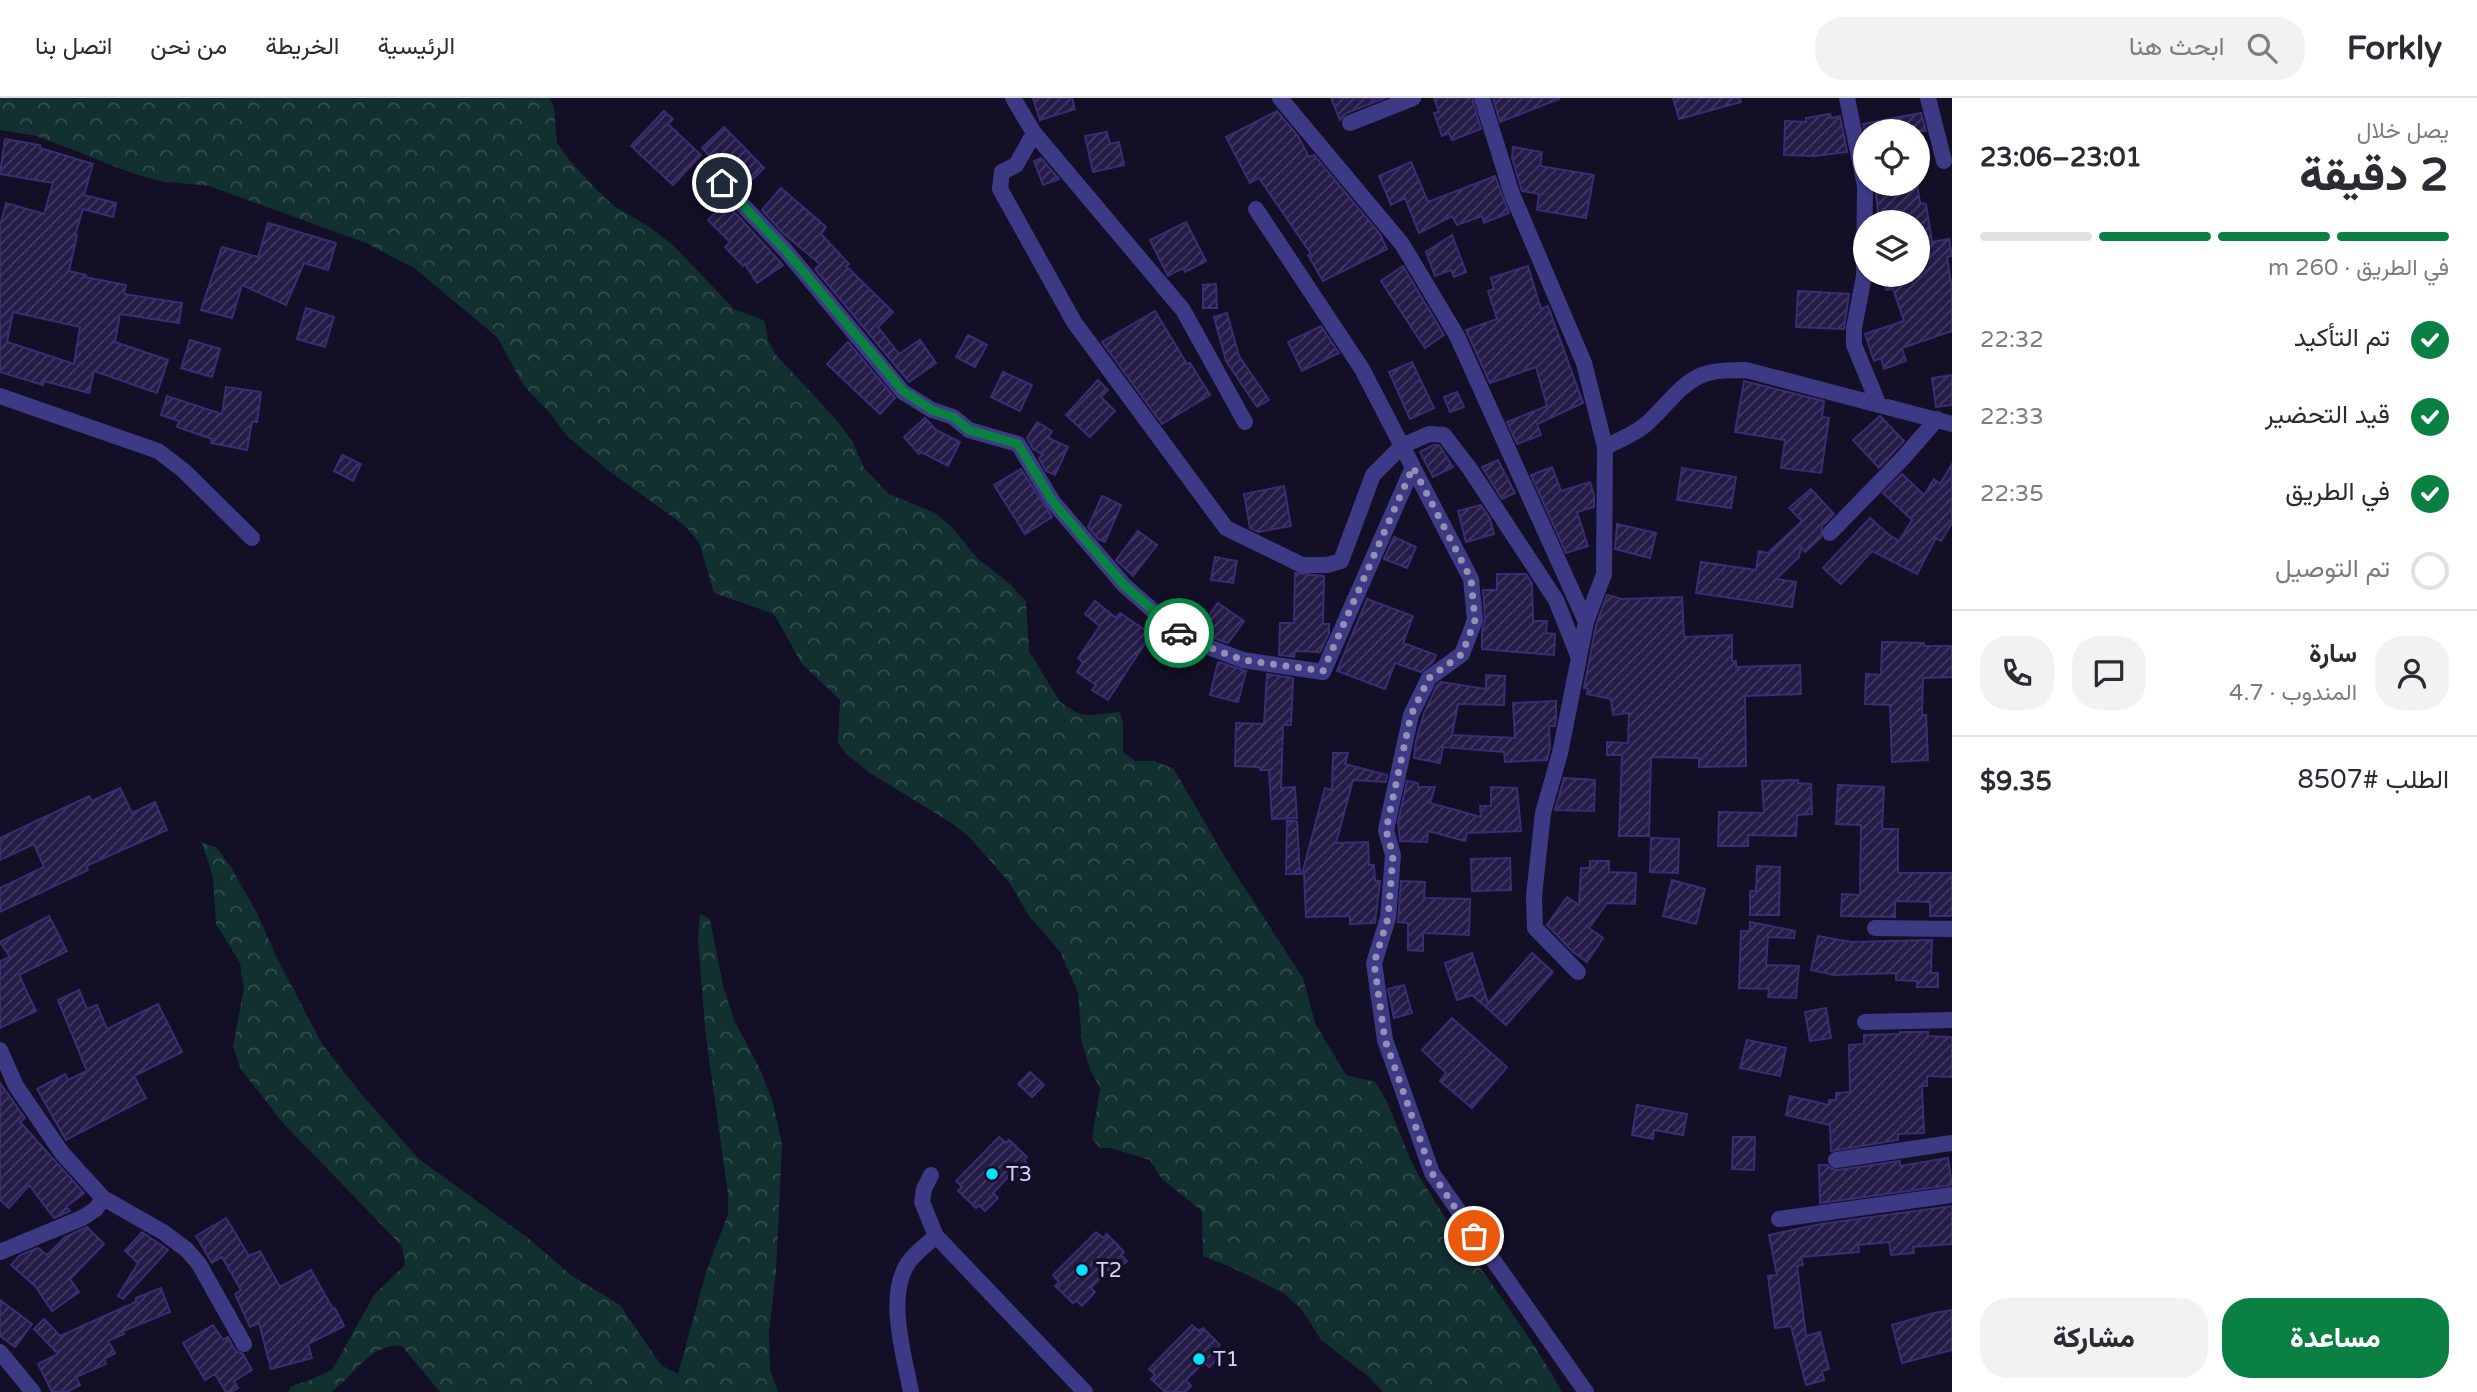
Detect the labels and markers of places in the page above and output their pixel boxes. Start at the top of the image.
pin [692,153,752,213]
place label: T3 [1006,1162,1032,1187]
marker: T3 [984,1166,1000,1182]
pin [1444,1206,1504,1266]
place label: T2 [1096,1258,1122,1283]
marker: T2 [1074,1262,1090,1278]
place label: T1 [1213,1347,1239,1372]
marker: T1 [1191,1351,1207,1367]

